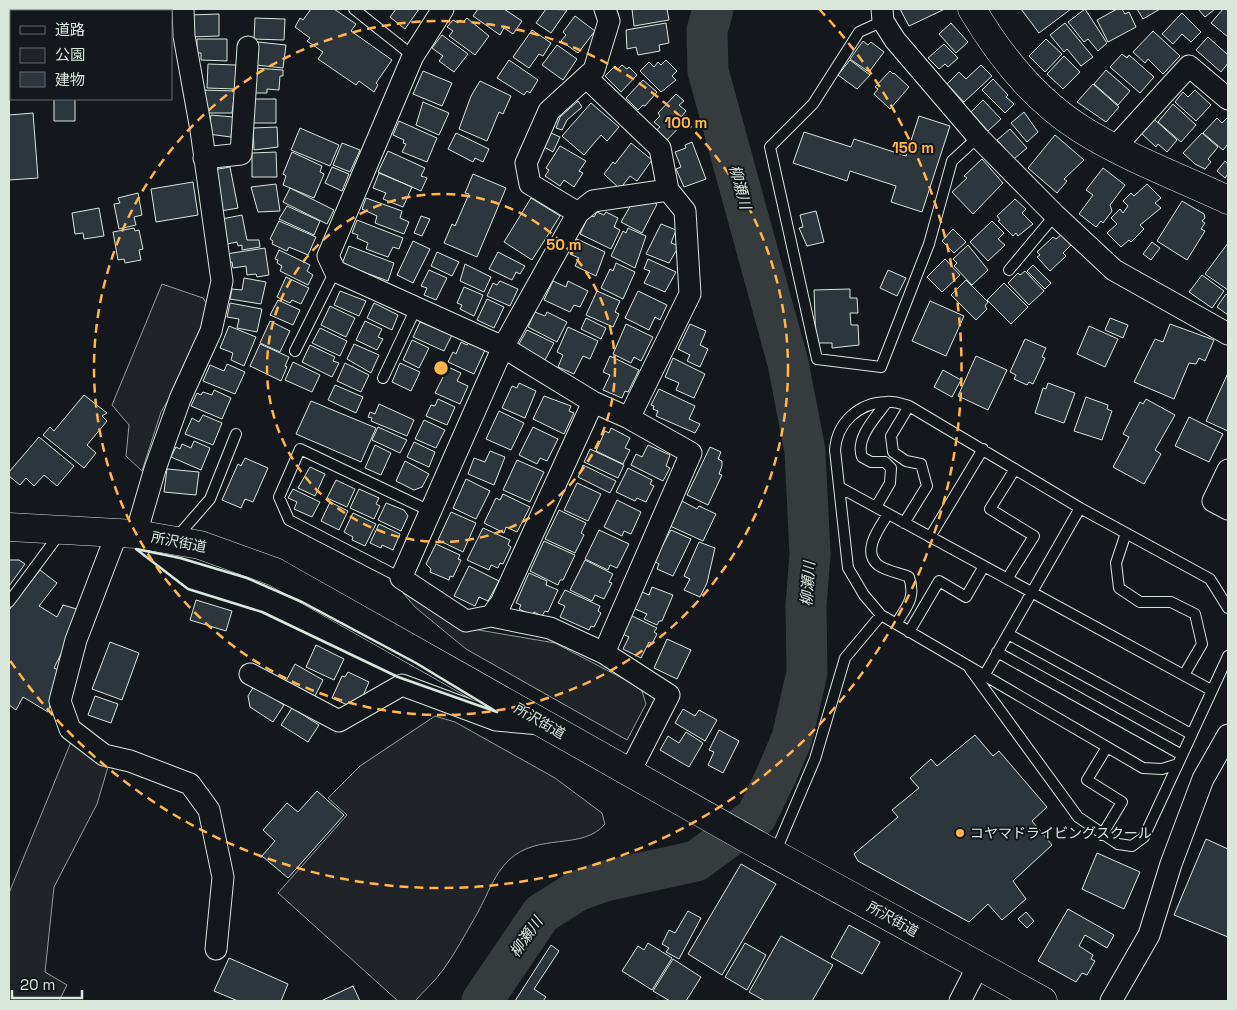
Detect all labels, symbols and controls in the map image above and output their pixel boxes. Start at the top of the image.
legend [10,10,172,100]
text: 道路 [55,20,85,39]
text: 公園 [55,45,85,64]
text: 建物 [55,70,85,89]
text: 100 m [665,113,707,132]
text: 150 m [892,138,934,157]
water label: 柳瀬川 [725,163,756,213]
text: 50 m [546,235,582,254]
centre of rings [432,359,450,377]
street label: 所沢街道 [150,528,208,556]
water label: 柳瀬川 [796,559,819,607]
street label: 所沢街道 [511,699,569,743]
place label: コヤマドライビングスクール [970,824,1152,842]
marker: コヤマドライビングスクール [954,827,966,839]
street label: 所沢街道 [864,898,922,940]
water label: 柳瀬川 [505,911,547,961]
scale bar [12,968,82,1000]
text: 20 m [20,975,55,994]

